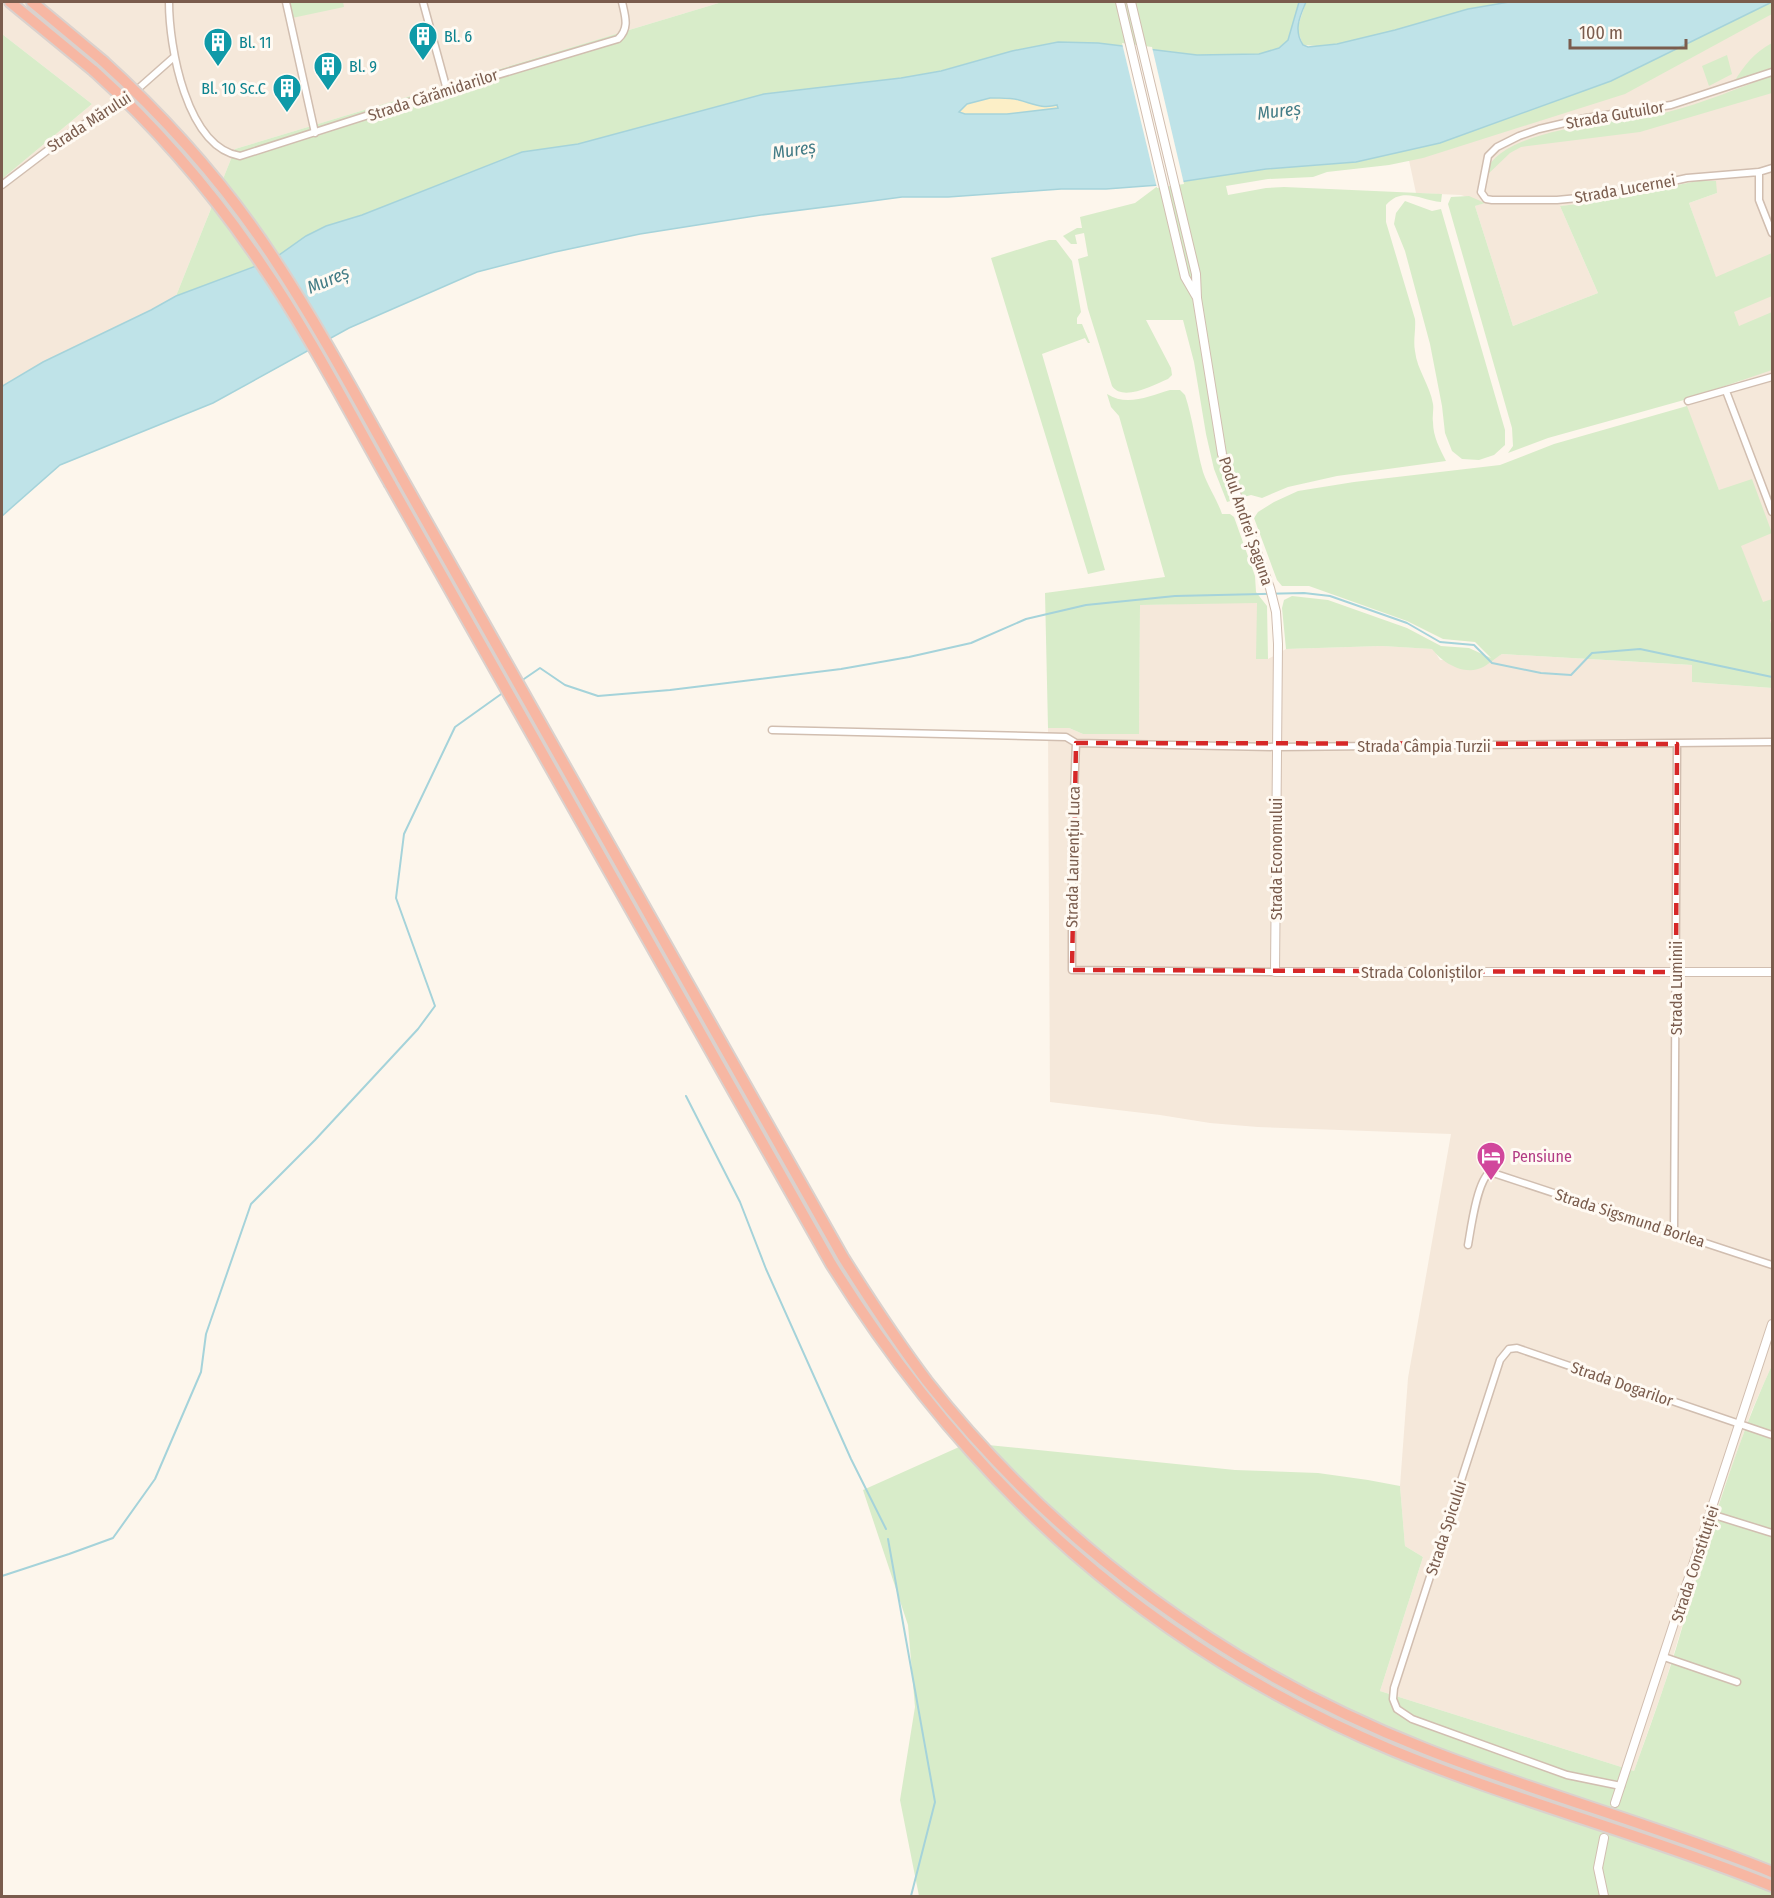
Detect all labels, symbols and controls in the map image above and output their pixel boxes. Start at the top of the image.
scale bar [1570,12,1686,50]
building icon: Bl. 6 [407,20,439,62]
text: 100 m [1579,22,1623,44]
building icon: Bl. 11 [202,26,234,68]
place label: Bl. 6 [444,27,472,46]
place label: Bl. 11 [239,33,271,52]
building icon: Bl. 9 [312,50,344,92]
place label: Bl. 9 [349,57,377,76]
street label: Strada Cărămidarilor [366,65,501,125]
building icon: Bl. 10 Sc.C [271,72,303,114]
place label: Bl. 10 Sc.C [201,79,266,98]
street label: Strada Mărului [44,88,134,156]
water label: Mureș [1256,97,1303,125]
street label: Strada Gutuilor [1564,97,1666,133]
water label: Mureș [771,136,818,164]
street label: Strada Lucernei [1573,171,1677,207]
water label: Mureș [303,261,353,299]
street label: Podul Andrei Șaguna [1214,454,1277,588]
street label: Strada Câmpia Turzii [1357,737,1491,756]
street label: Strada Laurențiu Luca [1062,786,1085,928]
street label: Strada Economului [1267,798,1286,920]
street label: Strada Luminii [1667,941,1686,1035]
street label: Strada Coloniștilor [1361,963,1483,983]
hotel icon: Pensiune [1475,1140,1507,1182]
place label: Pensiune [1512,1147,1572,1166]
street label: Strada Sigsmund Borlea [1553,1185,1707,1251]
street label: Strada Dogarilor [1568,1358,1676,1411]
street label: Strada Spicului [1422,1478,1470,1578]
street label: Strada Constituției [1667,1503,1724,1625]

